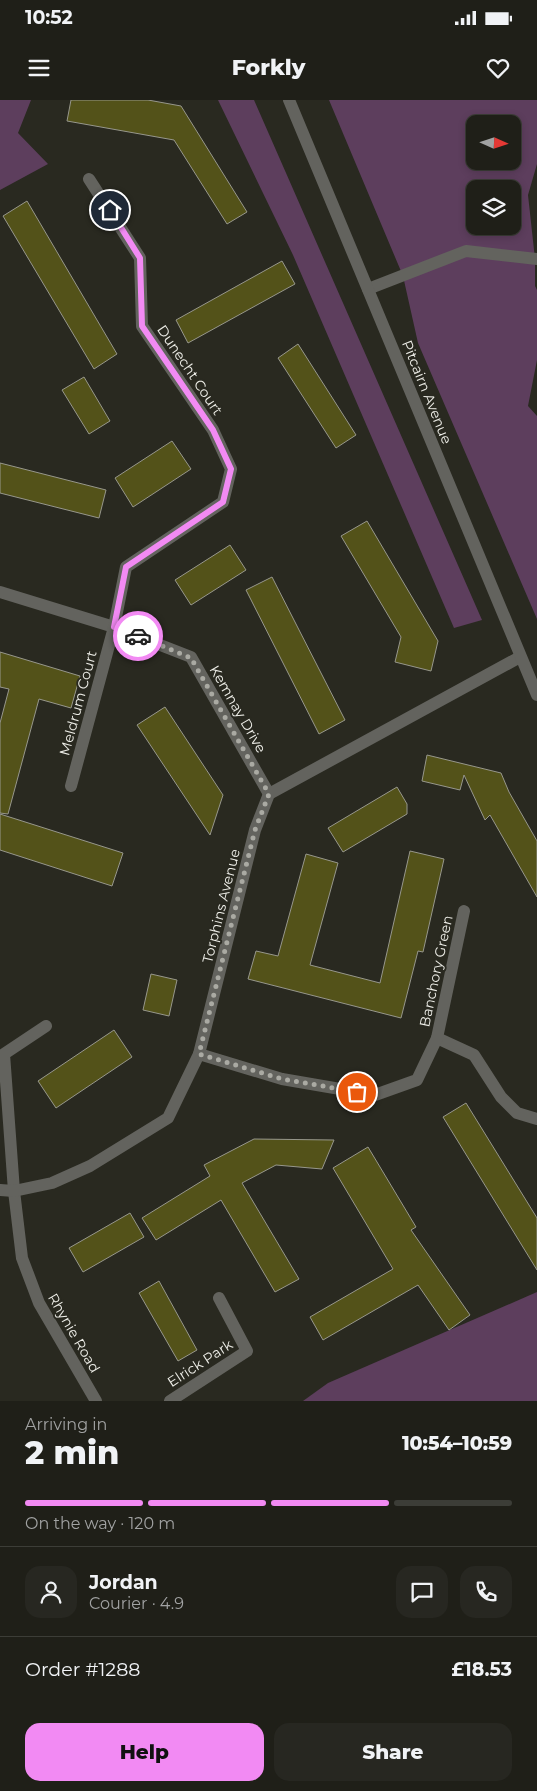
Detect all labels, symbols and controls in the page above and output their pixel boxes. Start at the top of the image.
text: 10:52 [25,6,73,29]
icon: menu [25,54,53,82]
text: Forkly [232,54,305,81]
icon: heart [484,54,512,82]
north arrow [466,115,521,170]
map controls [466,115,521,235]
button: layers [466,180,521,235]
pin [89,189,131,231]
icon: home [96,196,124,224]
street label: Dunecht Court [153,322,227,419]
street label: Pitcairn Avenue [398,337,456,447]
courier [113,611,163,661]
icon: car [124,622,152,650]
street label: Meldrum Court [55,648,101,757]
street label: Kemnay Drive [206,662,270,756]
street label: Torphins Avenue [198,847,244,965]
street label: Banchory Green [415,914,457,1028]
pin [336,1071,378,1113]
icon: bag [343,1078,371,1106]
street label: Rhynie Road [44,1290,104,1376]
street label: Elrick Park [164,1335,237,1391]
text: Arriving in [25,1415,107,1434]
text: 10:54–10:59 [402,1432,512,1455]
text: 2 min [25,1433,119,1472]
text: On the way · 120 m [25,1514,175,1533]
button: person [25,1566,77,1618]
button: chat [396,1566,448,1618]
button: phone [460,1566,512,1618]
text: Jordan [89,1571,158,1594]
text: Courier · 4.9 [89,1594,184,1613]
text: Order #1288 [25,1658,140,1681]
text: £18.53 [451,1658,512,1681]
button: Help [25,1723,264,1781]
button: Share [274,1723,512,1781]

